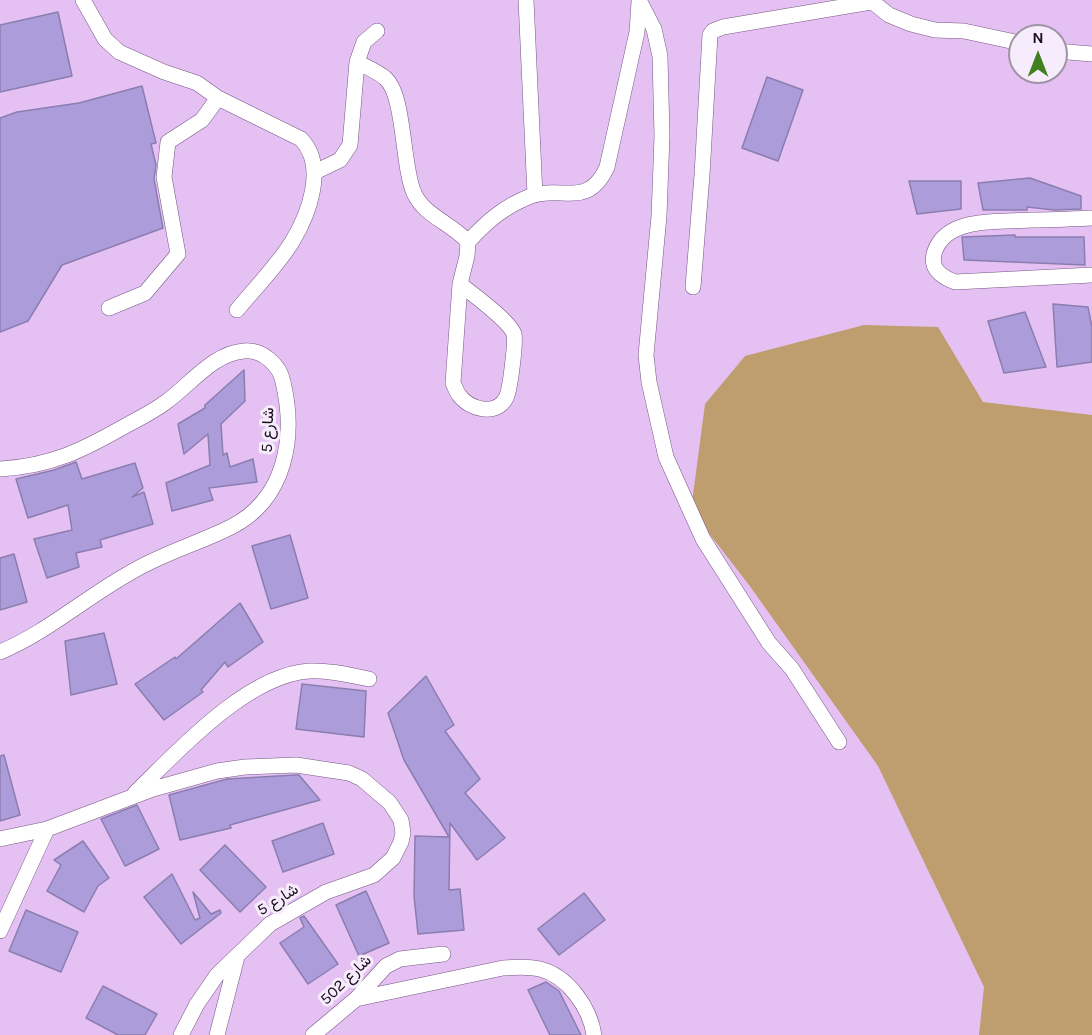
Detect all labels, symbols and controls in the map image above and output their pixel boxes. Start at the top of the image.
north arrow [1008,24,1068,84]
text: N [1032,28,1044,47]
street label: شارع 5 [258,407,278,453]
street label: شارع 5 [254,880,302,920]
street label: شارع 502 [316,951,376,1009]

